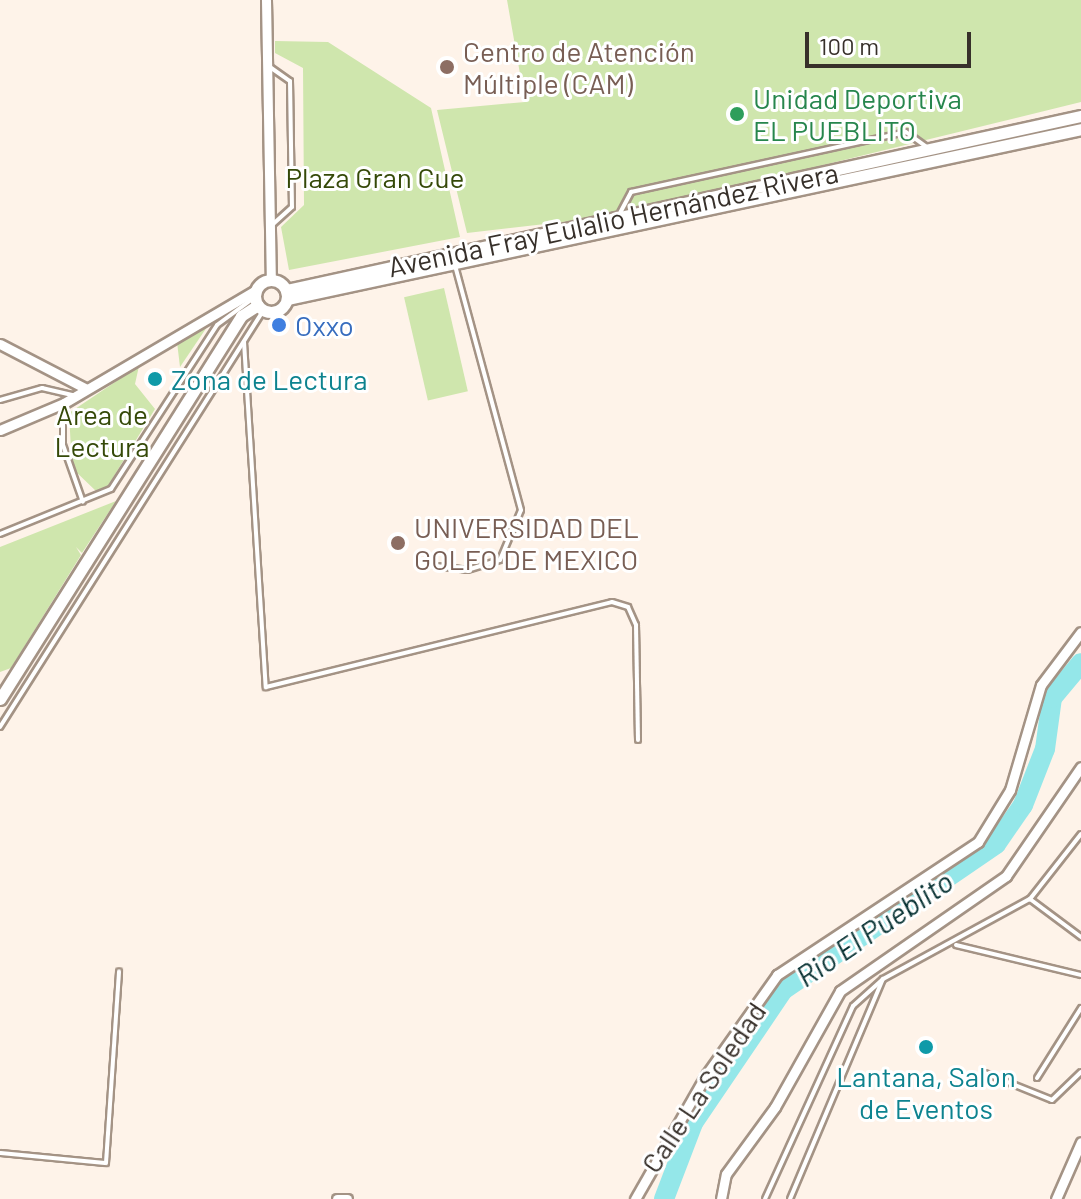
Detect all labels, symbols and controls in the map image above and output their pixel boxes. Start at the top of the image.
scale bar [809,16,975,66]
text: 100 m [819,31,879,60]
place label: Centro de Atención Múltiple (CAM) [463,34,695,100]
marker: Centro de Atención Múltiple (CAM) [438,58,456,76]
place label: Unidad Deportiva EL PUEBLITO [753,81,962,147]
marker: Unidad Deportiva EL PUEBLITO [728,105,746,123]
street label: Avenida Fray Eulalio Hernández Rivera [385,155,841,283]
park label: Plaza Gran Cue [286,160,464,194]
place label: Oxxo [295,308,354,342]
marker: Oxxo [270,316,288,334]
place label: Zona de Lectura [171,362,367,396]
marker: Zona de Lectura [146,370,164,388]
park label: Area de Lectura [54,397,150,463]
place label: UNIVERSIDAD DEL GOLFO DE MEXICO [414,510,639,576]
marker: UNIVERSIDAD DEL GOLFO DE MEXICO [389,534,407,552]
water label: Rio El Pueblito [789,862,959,994]
street label: Calle La Soledad [634,995,772,1179]
marker: Lantana, Salon de Eventos [917,1038,935,1056]
place label: Lantana, Salon de Eventos [836,1059,1016,1125]

